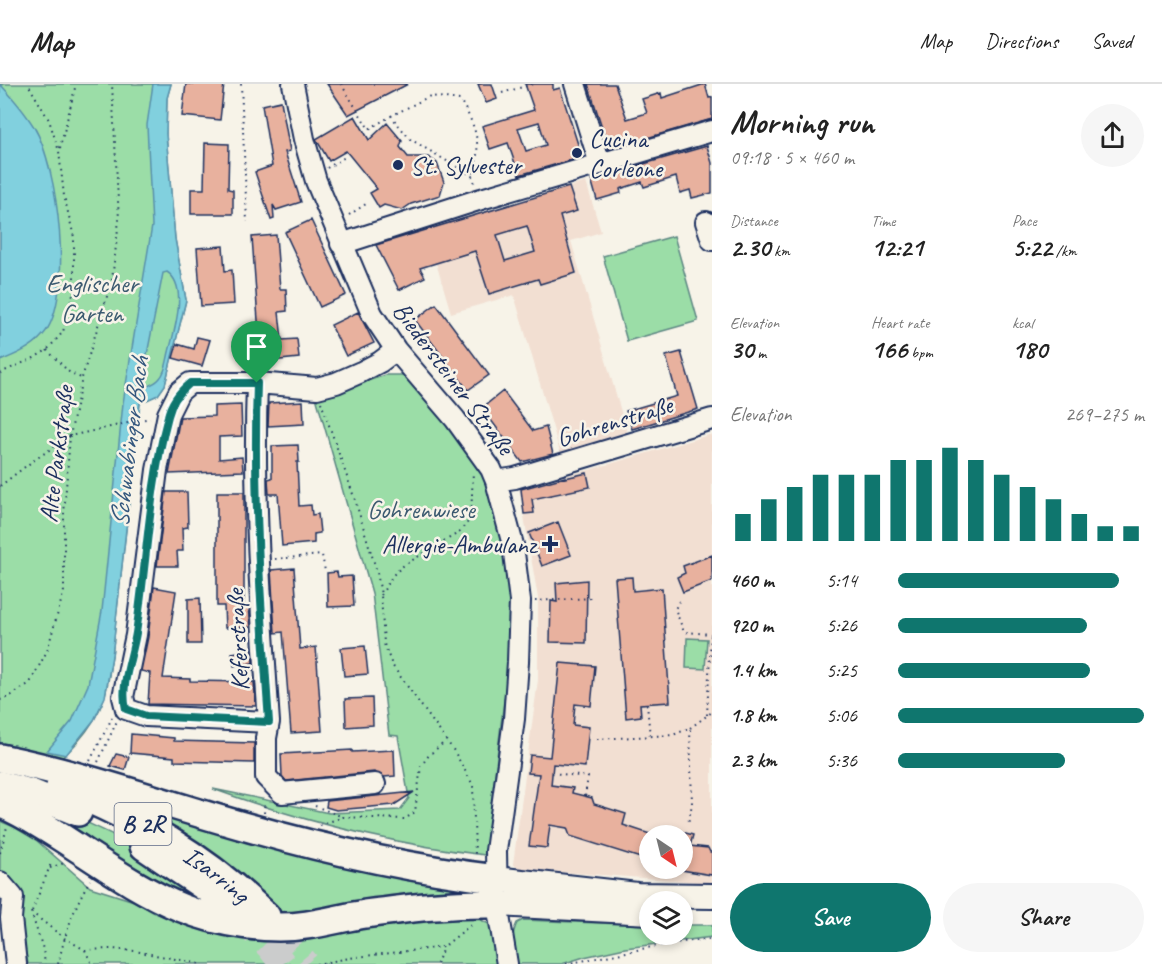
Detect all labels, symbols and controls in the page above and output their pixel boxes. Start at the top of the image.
text: Map [30,24,73,59]
text: Map [920,28,952,54]
text: Directions [985,28,1058,54]
text: Saved [1091,28,1132,54]
text: Morning run [730,101,874,143]
button: share [1081,104,1144,167]
place label: Cucina Corleone [589,122,665,185]
text: 09:18 · 5 × 460 m [730,145,854,170]
marker: Cucina Corleone [570,146,584,160]
place label: St. Sylvester [410,149,524,182]
marker: St. Sylvester [391,158,405,172]
text: Distance [730,211,778,231]
text: Time [871,211,895,231]
text: Pace [1012,211,1037,231]
text: 2.30 [730,231,770,264]
text: 12:21 [871,231,923,264]
text: 5:22 [1012,231,1052,264]
text: km [770,241,790,261]
text: /km [1052,241,1077,261]
park label: Englischer Garten [46,267,140,330]
street label: Biedersteiner Straße [385,295,523,463]
text: Elevation [730,313,779,333]
text: Heart rate [871,313,929,333]
text: kcal [1012,313,1033,333]
pin [231,321,282,383]
icon: arrive [240,330,273,363]
text: 30 [730,333,753,366]
text: 166 [871,333,907,366]
text: 180 [1012,333,1047,366]
text: m [753,343,766,363]
text: bpm [907,343,933,363]
water label: Schwabinger Bach [102,353,157,529]
street label: Alte Parkstraße [32,381,82,524]
street label: Gohrenstraße [552,387,679,455]
text: Elevation [730,402,792,427]
text: 269–275 m [1065,402,1144,427]
park label: Gohrenwiese [367,493,476,526]
place label: Allergie-Ambulanz [382,528,539,561]
marker: Allergie-Ambulanz [541,535,559,553]
text: 460 m [730,568,774,593]
text: 5:14 [826,568,857,593]
street label: Keferstraße [218,586,257,692]
text: 920 m [730,613,773,638]
text: 5:26 [826,613,857,638]
text: 1.4 km [730,658,777,683]
text: 5:25 [826,658,857,683]
text: 1.8 km [730,703,777,728]
text: 5:06 [826,703,857,728]
text: 2.3 km [730,748,777,773]
text: 5:36 [826,748,857,773]
road number: B 2R [114,803,172,845]
north arrow [639,825,693,879]
map controls [639,825,693,945]
street label: Isarring [177,839,258,912]
button: Save [730,883,931,952]
button: Share [943,883,1144,952]
button: layers [639,891,693,945]

